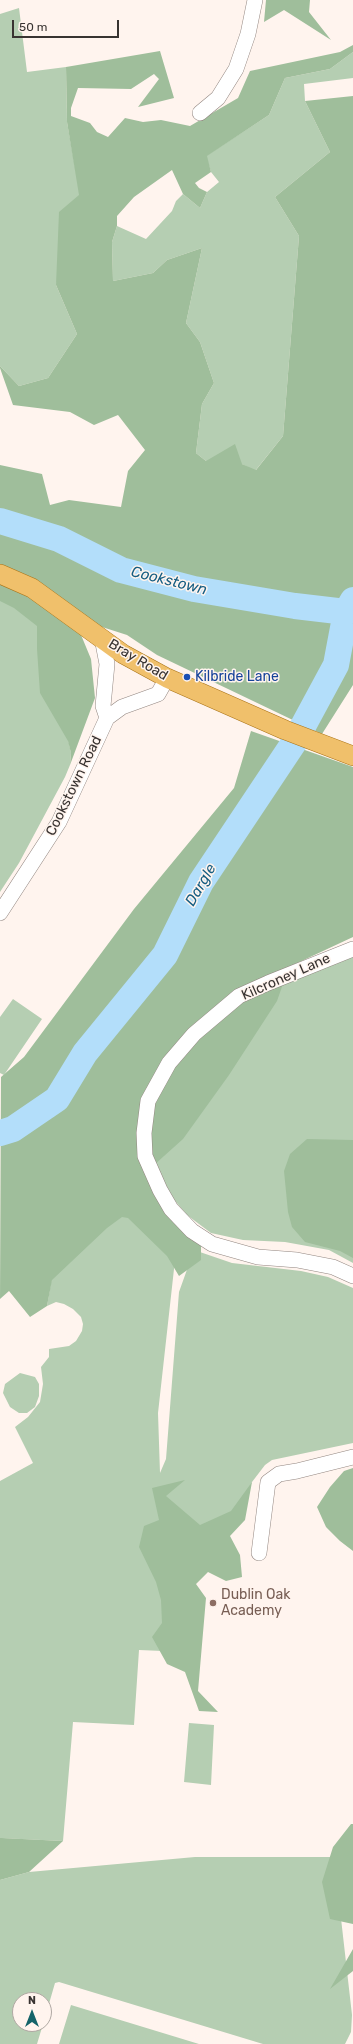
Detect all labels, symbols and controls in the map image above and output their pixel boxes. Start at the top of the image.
scale bar [14,12,121,38]
text: 50 m [19,20,47,34]
water label: Cookstown [129,563,209,599]
street label: Bray Road [105,636,171,684]
place label: Kilbride Lane [195,669,279,685]
marker: Kilbride Lane [182,672,192,682]
street label: Cookstown Road [43,733,105,839]
water label: Dargle [182,861,220,909]
street label: Kilcroney Lane [239,950,333,1004]
place label: Dublin Oak Academy [221,1587,291,1620]
marker: Dublin Oak Academy [208,1598,218,1608]
north arrow [12,1992,52,2032]
text: N [28,1994,36,2007]

